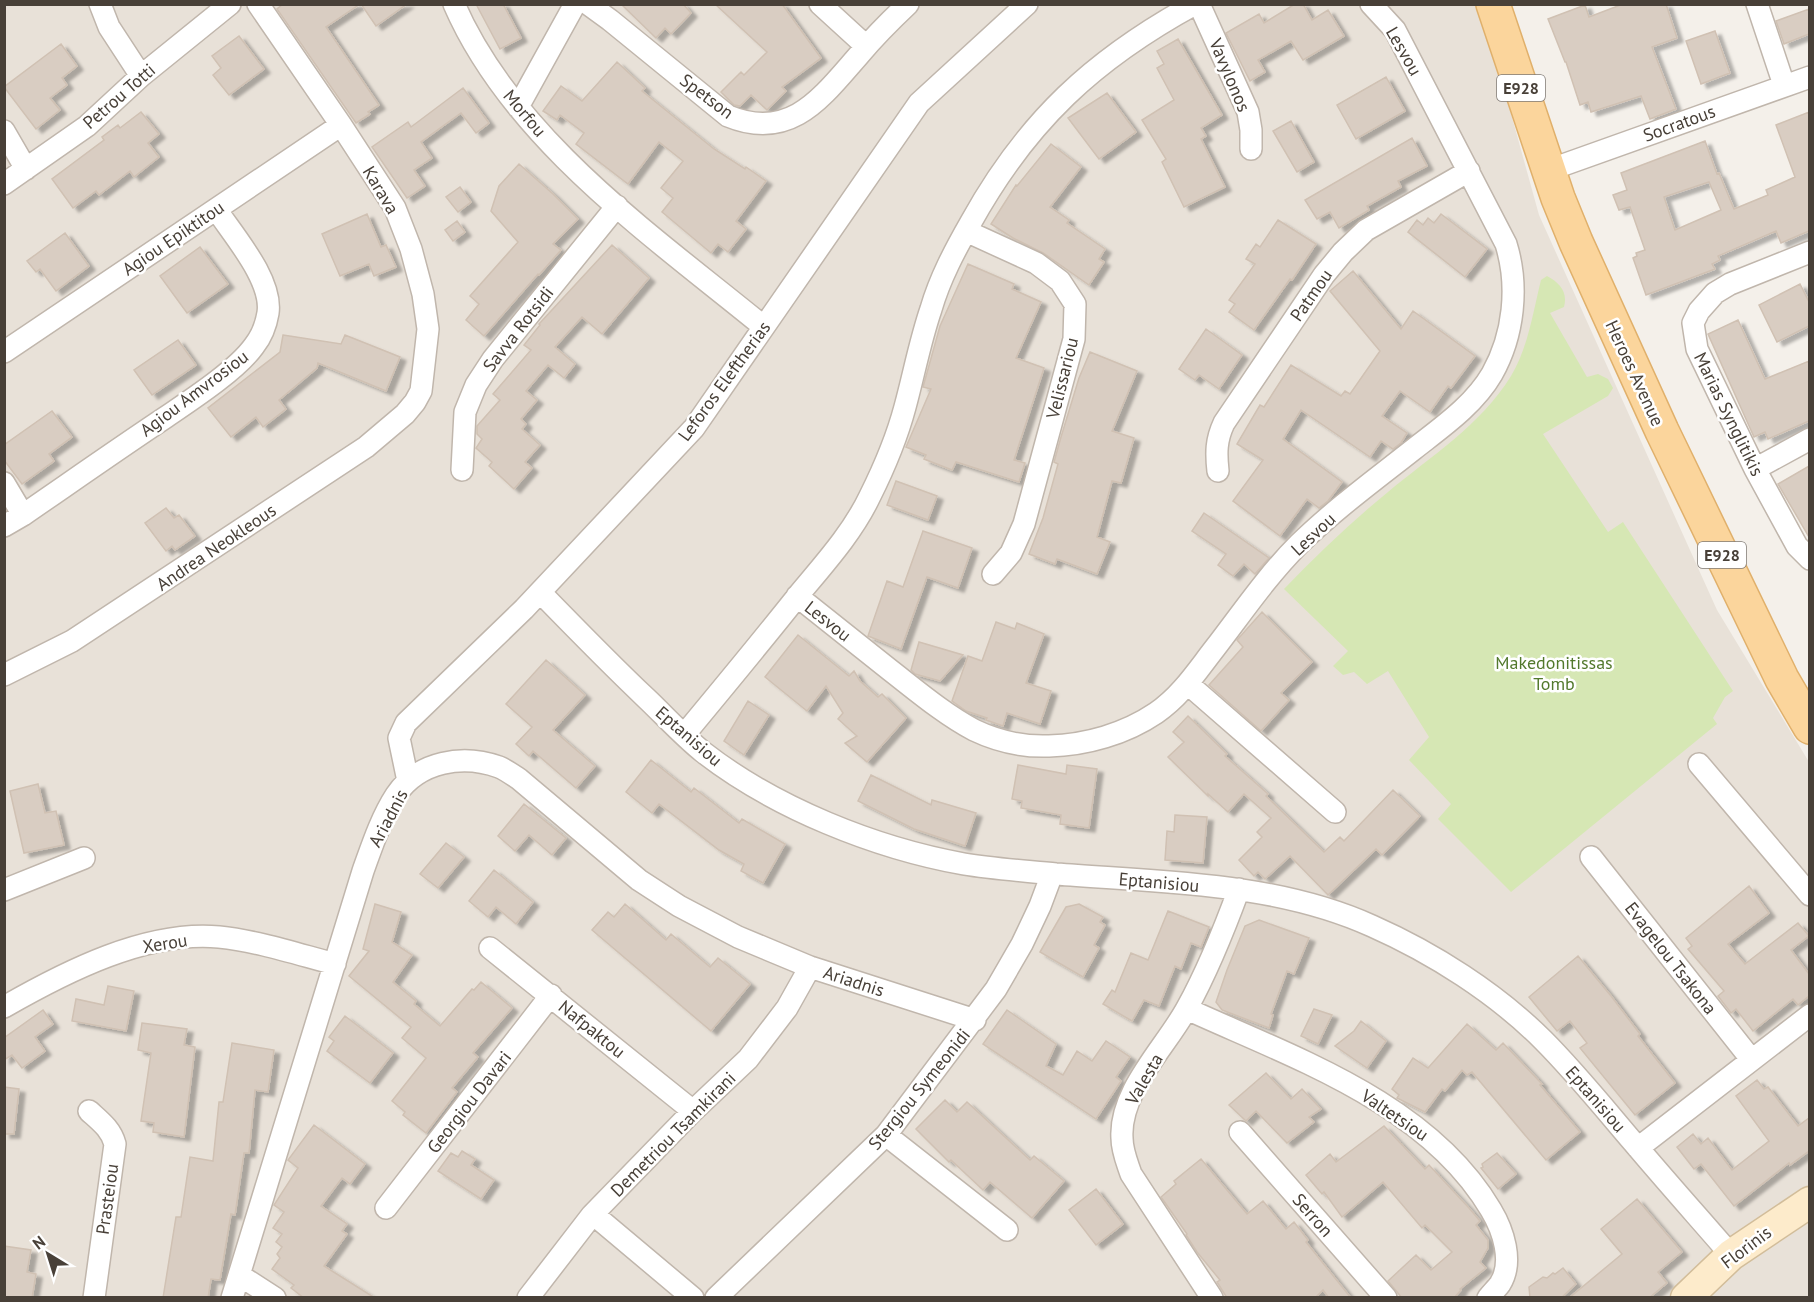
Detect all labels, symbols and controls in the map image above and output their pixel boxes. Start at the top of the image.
street label: Lesvou [1381,22,1427,80]
street label: Vavylonos [1204,34,1256,115]
street label: Petrou Totti [78,58,160,134]
street label: Spetson [675,68,739,124]
road number: E928 [1497,75,1545,101]
street label: Morfou [499,85,551,141]
street label: Socratous [1640,99,1718,147]
street label: Karava [358,162,404,218]
street label: Agiou Epiktitou [118,195,228,281]
street label: Patmou [1285,264,1337,326]
street label: Savva Rotsidi [477,282,559,376]
street label: Leforos Eleftherias [673,316,775,446]
street label: Heroes Avenue [1600,316,1670,430]
street label: Velissariou [1041,335,1083,422]
street label: Agiou Amvrosiou [135,345,253,441]
street label: Marias Synglitikis [1689,348,1769,480]
street label: Andrea Neokleous [152,498,280,596]
street label: Lesvou [1286,508,1340,560]
road number: E928 [1698,542,1746,568]
street label: Lesvou [800,596,856,646]
park label: Makedonitissas Tomb [1495,651,1613,695]
street label: Eptanisiou [651,701,727,771]
street label: Ariadnis [363,785,413,851]
street label: Eptanisiou [1118,867,1200,897]
street label: Evagelou Tsakona [1620,897,1722,1019]
street label: Xerou [141,928,189,958]
street label: Ariadnis [821,960,887,1002]
street label: Nafpaktou [554,995,630,1063]
street label: Stergiou Symeonidi [863,1024,975,1154]
street label: Georgiou Davari [422,1046,516,1158]
street label: Valesta [1120,1049,1168,1110]
street label: Eptanisiou [1561,1061,1631,1137]
street label: Demetriou Tsamkirani [606,1067,740,1201]
street label: Valtetsiou [1356,1084,1433,1146]
street label: Prasteiou [91,1162,123,1236]
street label: Serron [1288,1188,1338,1242]
street label: Florinis [1716,1221,1776,1273]
north arrow [18,1224,78,1284]
text: N [28,1231,49,1253]

